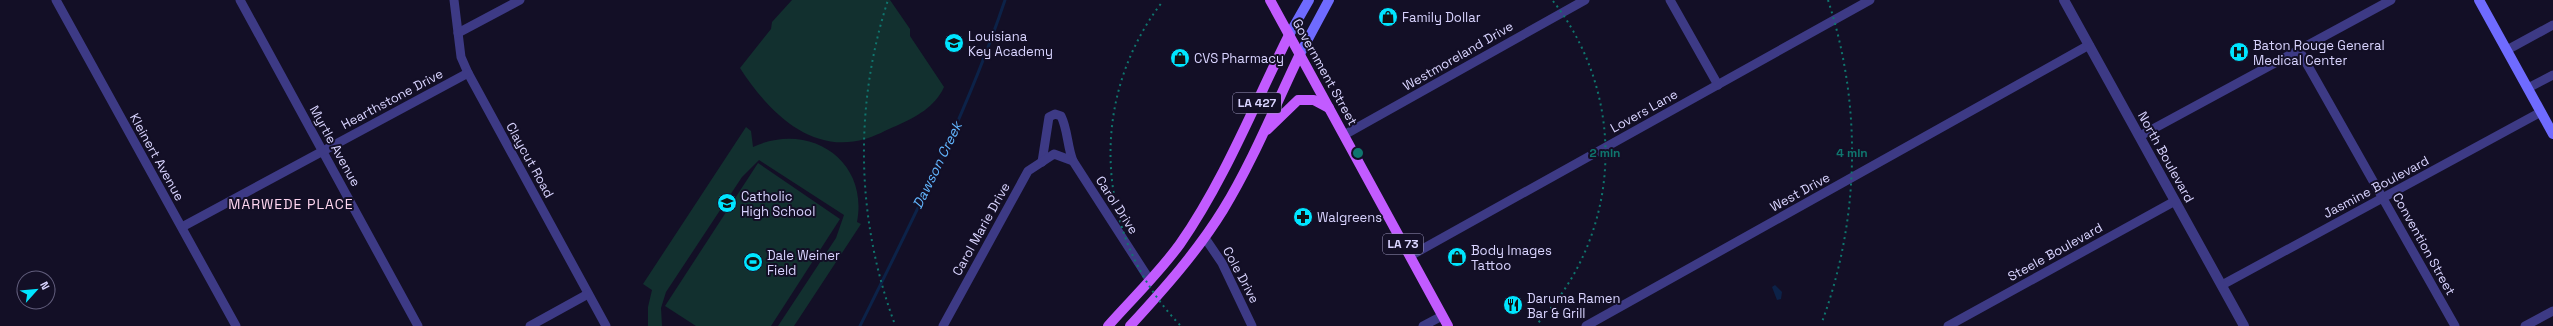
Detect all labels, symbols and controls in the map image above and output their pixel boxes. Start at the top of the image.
shop icon: Family Dollar [1377,6,1399,28]
place label: Family Dollar [1402,9,1481,26]
street label: Government Street [1289,16,1361,128]
street label: Westmoreland Drive [1400,17,1516,95]
place label: Louisiana Key Academy [968,28,1053,60]
school or university icon: Louisiana Key Academy [943,32,965,54]
place label: Baton Rouge General Medical Center [2253,37,2385,69]
hospital icon: Baton Rouge General Medical Center [2228,41,2250,63]
shop icon: CVS Pharmacy [1169,47,1191,69]
place label: CVS Pharmacy [1194,50,1284,67]
street label: Hearthstone Drive [338,65,446,133]
street label: Lovers Lane [1607,86,1681,136]
road number: LA 427 [1233,93,1281,113]
street label: Myrtle Avenue [306,103,364,189]
street label: North Boulevard [2134,109,2198,205]
street label: Kleinert Avenue [126,110,188,204]
water label: Dawson Creek [908,117,966,211]
street label: Claycut Road [502,119,558,201]
text: 2 min [1589,145,1621,161]
text: 4 min [1836,145,1868,161]
centre of rings [1351,146,1365,160]
street label: Jasmine Boulevard [2320,152,2432,222]
street label: West Drive [1767,169,1833,215]
street label: Carol Drive [1092,173,1142,237]
street label: Carol Marie Drive [948,179,1014,279]
place label: Catholic High School [741,188,815,220]
street label: Convention Street [2389,190,2459,298]
school or university icon: Catholic High School [716,192,738,214]
district label: MARWEDE PLACE [228,195,354,213]
pharmacy icon: Walgreens [1292,206,1314,228]
place label: Walgreens [1317,209,1382,226]
street label: Steele Boulevard [2005,219,2105,285]
road number: LA 73 [1383,234,1423,254]
place label: Body Images Tattoo [1471,242,1552,274]
street label: Cole Drive [1219,244,1263,306]
shop icon: Body Images Tattoo [1446,246,1468,268]
place label: Dale Weiner Field [767,247,840,279]
sports icon: Dale Weiner Field [742,251,764,273]
north arrow [16,270,56,310]
text: N [37,279,53,292]
place label: Daruma Ramen Bar & Grill [1527,290,1620,322]
restaurant icon: Daruma Ramen Bar & Grill [1502,294,1524,316]

